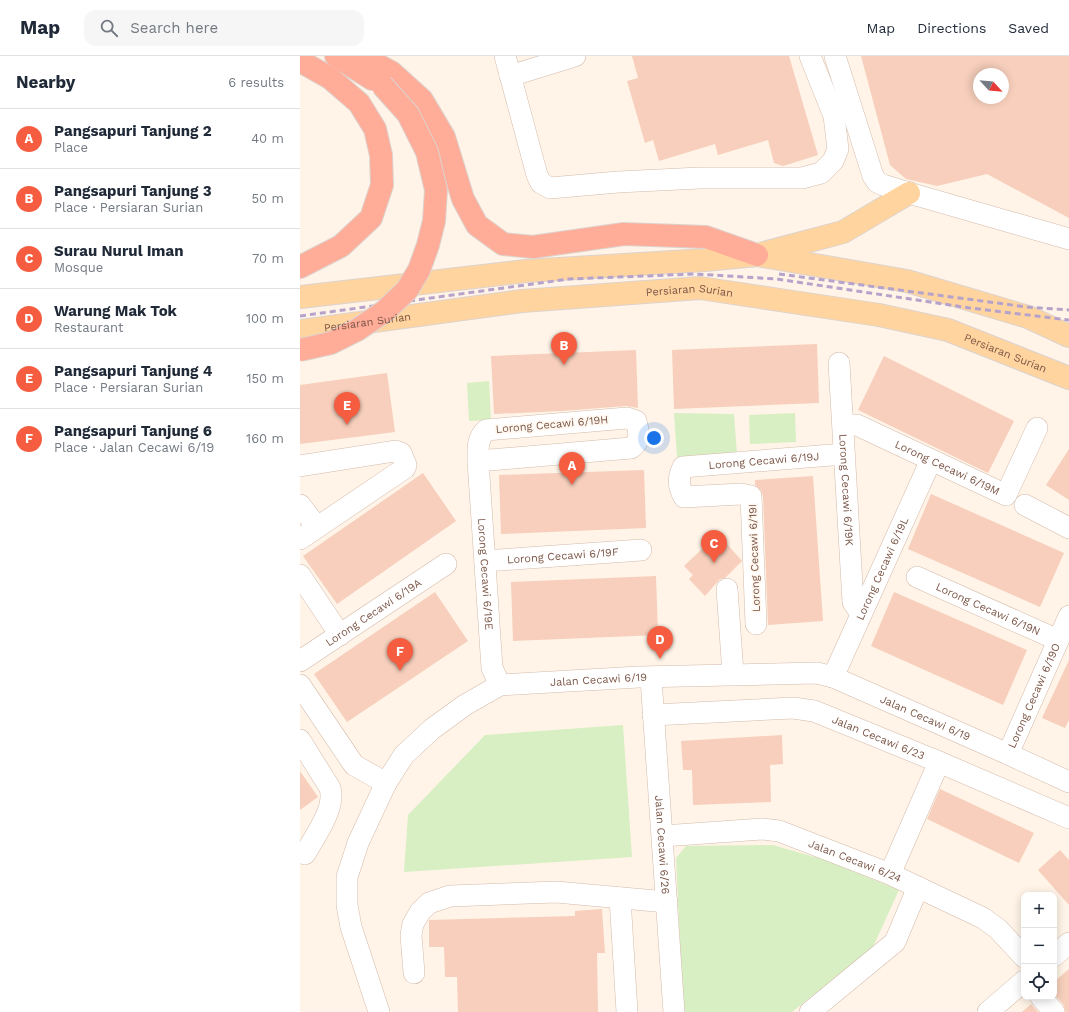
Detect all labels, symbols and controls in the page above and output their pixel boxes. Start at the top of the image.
search box [84,10,364,46]
text: Map [20,16,60,39]
icon: search [98,17,120,39]
text: Search here [130,19,218,37]
text: Map [867,20,895,36]
text: Directions [917,20,986,36]
text: Saved [1008,20,1049,36]
north arrow [973,68,1009,104]
text: Nearby [16,72,75,92]
text: 6 results [228,75,284,90]
text: Pangsapuri Tanjung 2 [54,122,212,140]
text: A [25,131,33,146]
text: 40 m [251,131,284,146]
text: Place [54,140,88,155]
text: Pangsapuri Tanjung 3 [54,182,212,200]
text: B [25,191,33,206]
text: 50 m [252,191,284,206]
text: Place · Persiaran Surian [54,200,203,215]
text: Surau Nurul Iman [54,242,183,260]
text: C [25,251,33,266]
text: 70 m [252,251,284,266]
text: Mosque [54,260,103,275]
street label: Persiaran Surian [645,282,734,300]
text: Warung Mak Tok [54,302,177,320]
street label: Persiaran Surian [323,310,412,335]
text: D [24,311,34,326]
text: 100 m [246,311,284,326]
text: Restaurant [54,320,124,335]
street label: Persiaran Surian [962,331,1048,375]
pin: B [551,332,577,365]
text: Pangsapuri Tanjung 4 [54,362,212,380]
text: E [25,371,33,386]
text: 150 m [246,371,284,386]
text: Place · Persiaran Surian [54,380,203,395]
pin: E [334,392,360,425]
street label: Lorong Cecawi 6/19H [495,413,609,436]
text: Pangsapuri Tanjung 6 [54,422,212,440]
your location [644,428,664,448]
text: F [25,431,33,446]
text: 160 m [246,431,284,446]
street label: Lorong Cecawi 6/19K [836,433,856,546]
street label: Lorong Cecawi 6/19M [893,438,1002,498]
text: Place · Jalan Cecawi 6/19 [54,440,214,455]
street label: Lorong Cecawi 6/19J [708,450,820,472]
pin: A [559,452,585,485]
street label: Lorong Cecawi 6/19I [746,504,763,612]
street label: Lorong Cecawi 6/19L [854,515,912,622]
street label: Lorong Cecawi 6/19E [475,518,495,630]
pin: C [701,530,727,563]
street label: Lorong Cecawi 6/19F [507,546,619,566]
street label: Lorong Cecawi 6/19A [323,576,424,649]
street label: Lorong Cecawi 6/19N [934,580,1042,638]
pin: D [647,626,673,659]
pin: F [387,638,413,671]
street label: Lorong Cecawi 6/19O [1005,641,1063,750]
street label: Jalan Cecawi 6/19 [550,671,647,689]
street label: Jalan Cecawi 6/19 [878,693,972,744]
street label: Jalan Cecawi 6/23 [830,713,927,762]
street label: Jalan Cecawi 6/26 [652,795,672,895]
street label: Jalan Cecawi 6/24 [806,837,904,886]
map controls [1021,892,1057,1000]
button: + [1021,892,1057,928]
button: − [1021,928,1057,964]
button: locate [1021,964,1057,1000]

